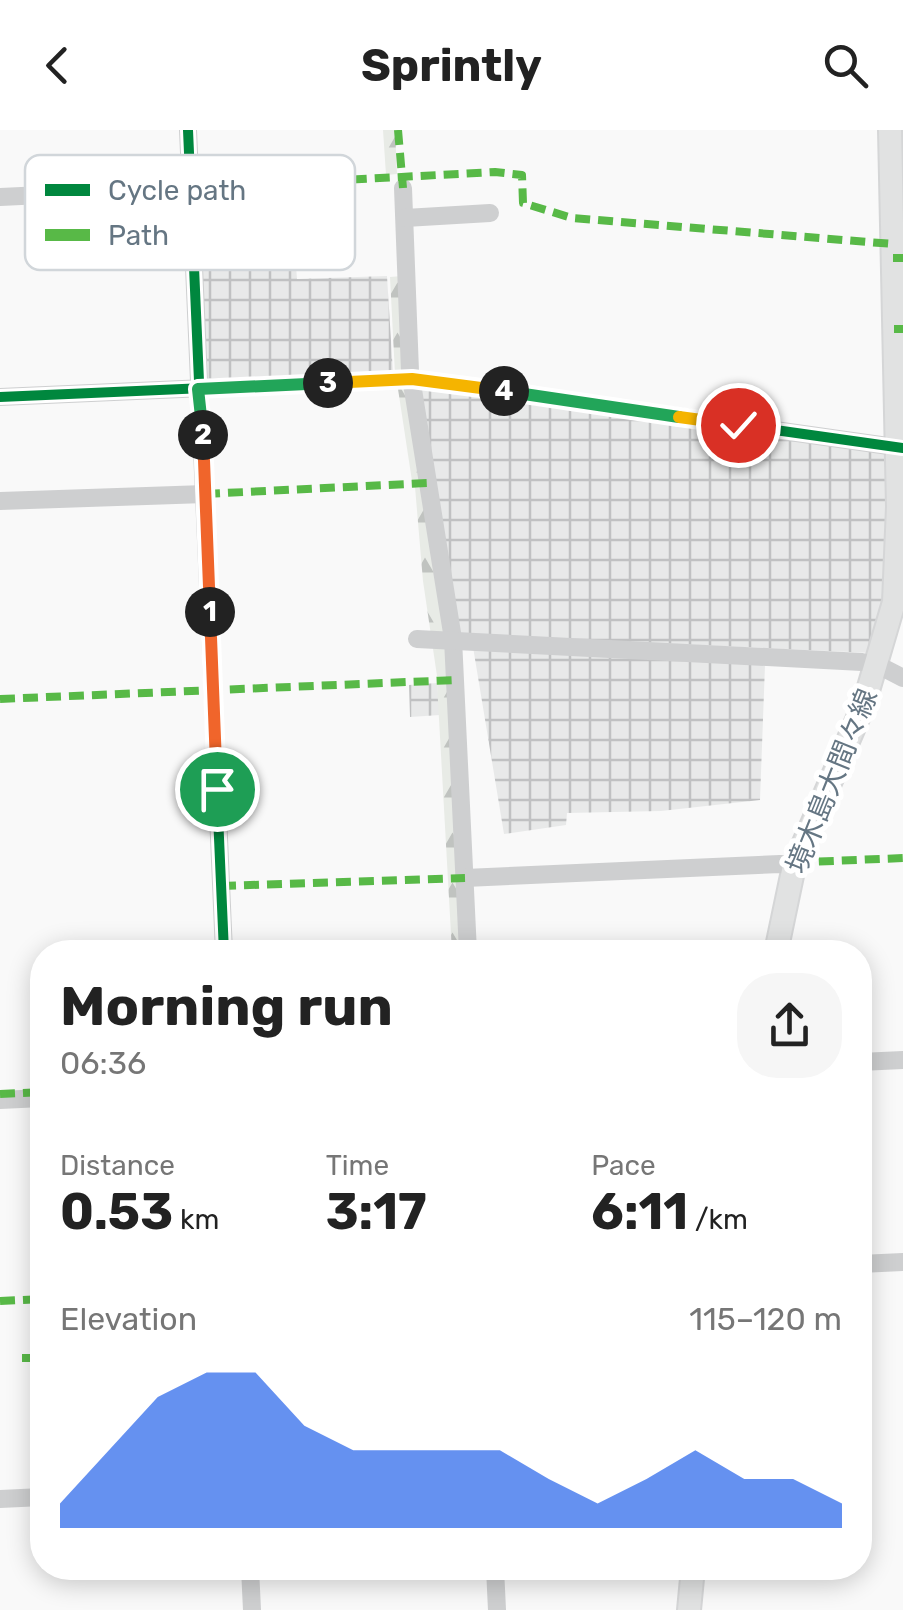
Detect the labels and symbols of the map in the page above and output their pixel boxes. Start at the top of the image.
legend [25,155,355,270]
text: Cycle path [108,174,246,207]
text: Path [108,219,169,252]
pin: 3 [303,358,353,408]
pin: 4 [479,366,529,416]
pin [696,383,781,468]
pin: 2 [178,410,228,460]
pin: 1 [185,587,235,637]
street label: 境木島大間々線 [780,684,884,878]
pin [175,747,260,832]

